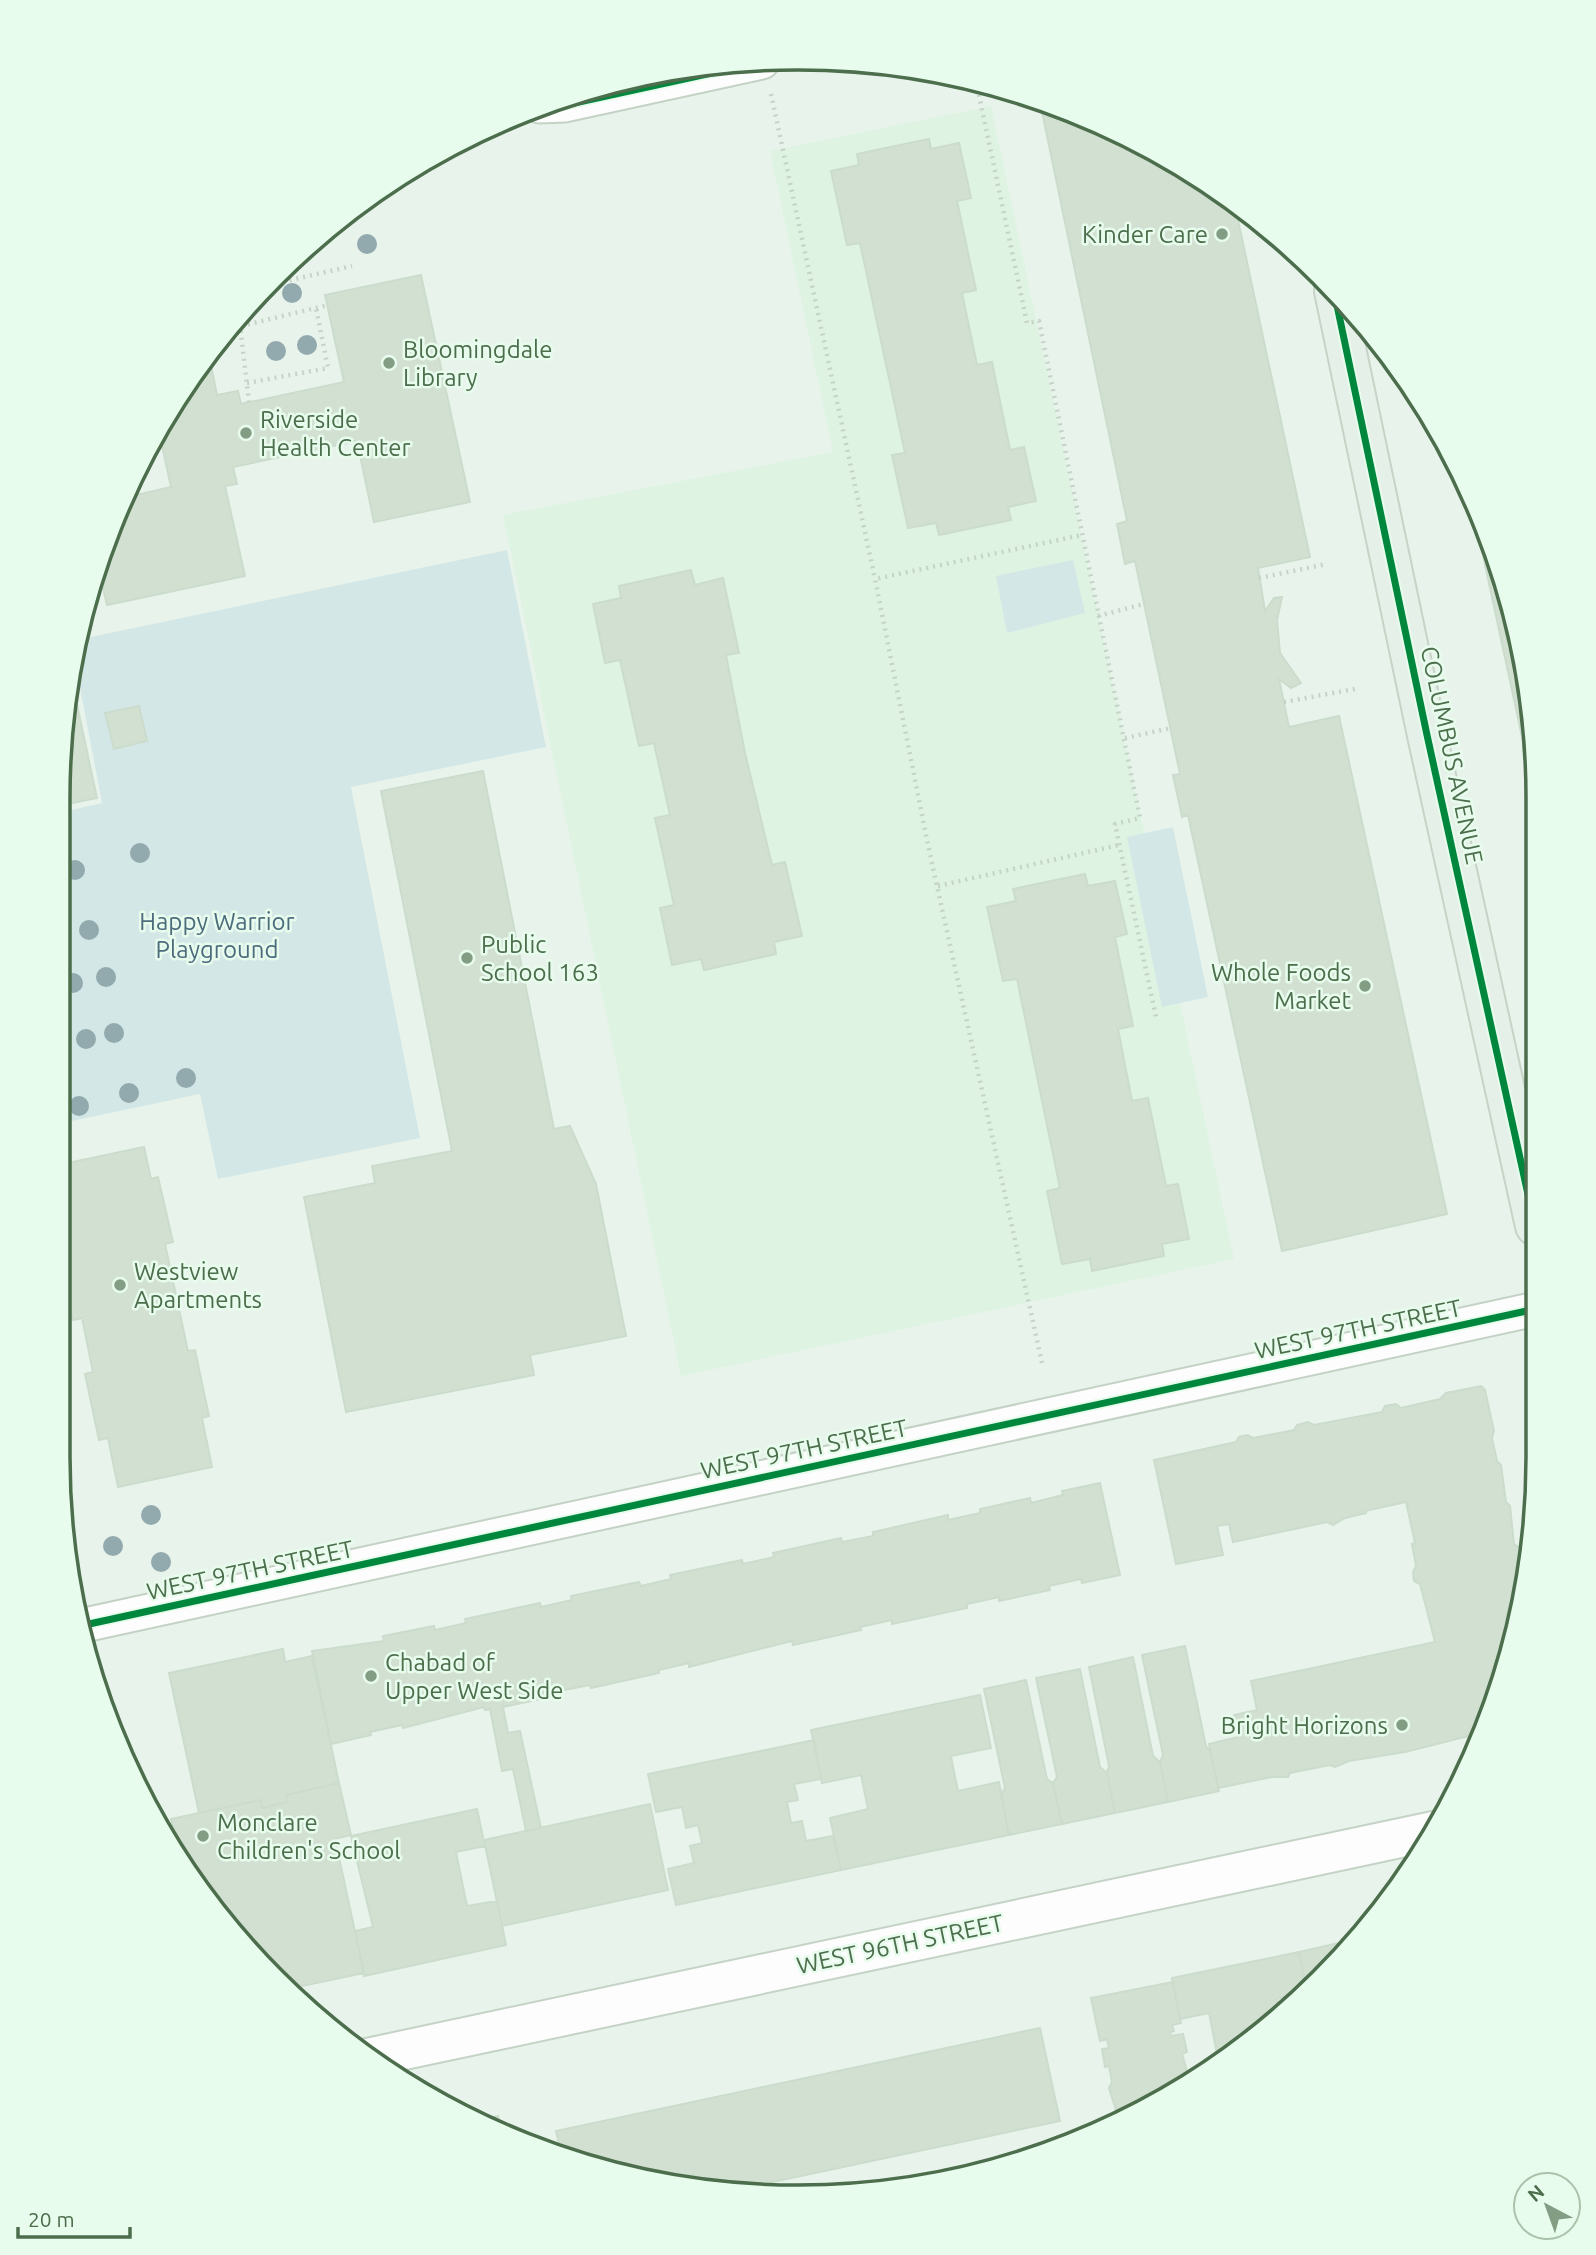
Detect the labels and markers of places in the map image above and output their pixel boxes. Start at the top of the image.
place label: Kinder Care [1082,221,1208,248]
marker: Kinder Care [1214,226,1230,242]
place label: Bloomingdale Library [403,336,553,391]
marker: Bloomingdale Library [381,355,397,371]
place label: Riverside Health Center [260,406,411,461]
marker: Riverside Health Center [238,425,254,441]
place label: Public School 163 [481,931,599,986]
marker: Public School 163 [459,950,475,966]
place label: Whole Foods Market [1211,959,1352,1014]
marker: Whole Foods Market [1357,978,1373,994]
place label: Westview Apartments [134,1258,262,1313]
marker: Westview Apartments [112,1277,128,1293]
place label: Chabad of Upper West Side [385,1649,563,1704]
marker: Chabad of Upper West Side [363,1668,379,1684]
place label: Bright Horizons [1221,1712,1388,1739]
marker: Bright Horizons [1394,1717,1410,1733]
place label: Monclare Children's School [217,1809,401,1864]
marker: Monclare Children's School [195,1828,211,1844]

